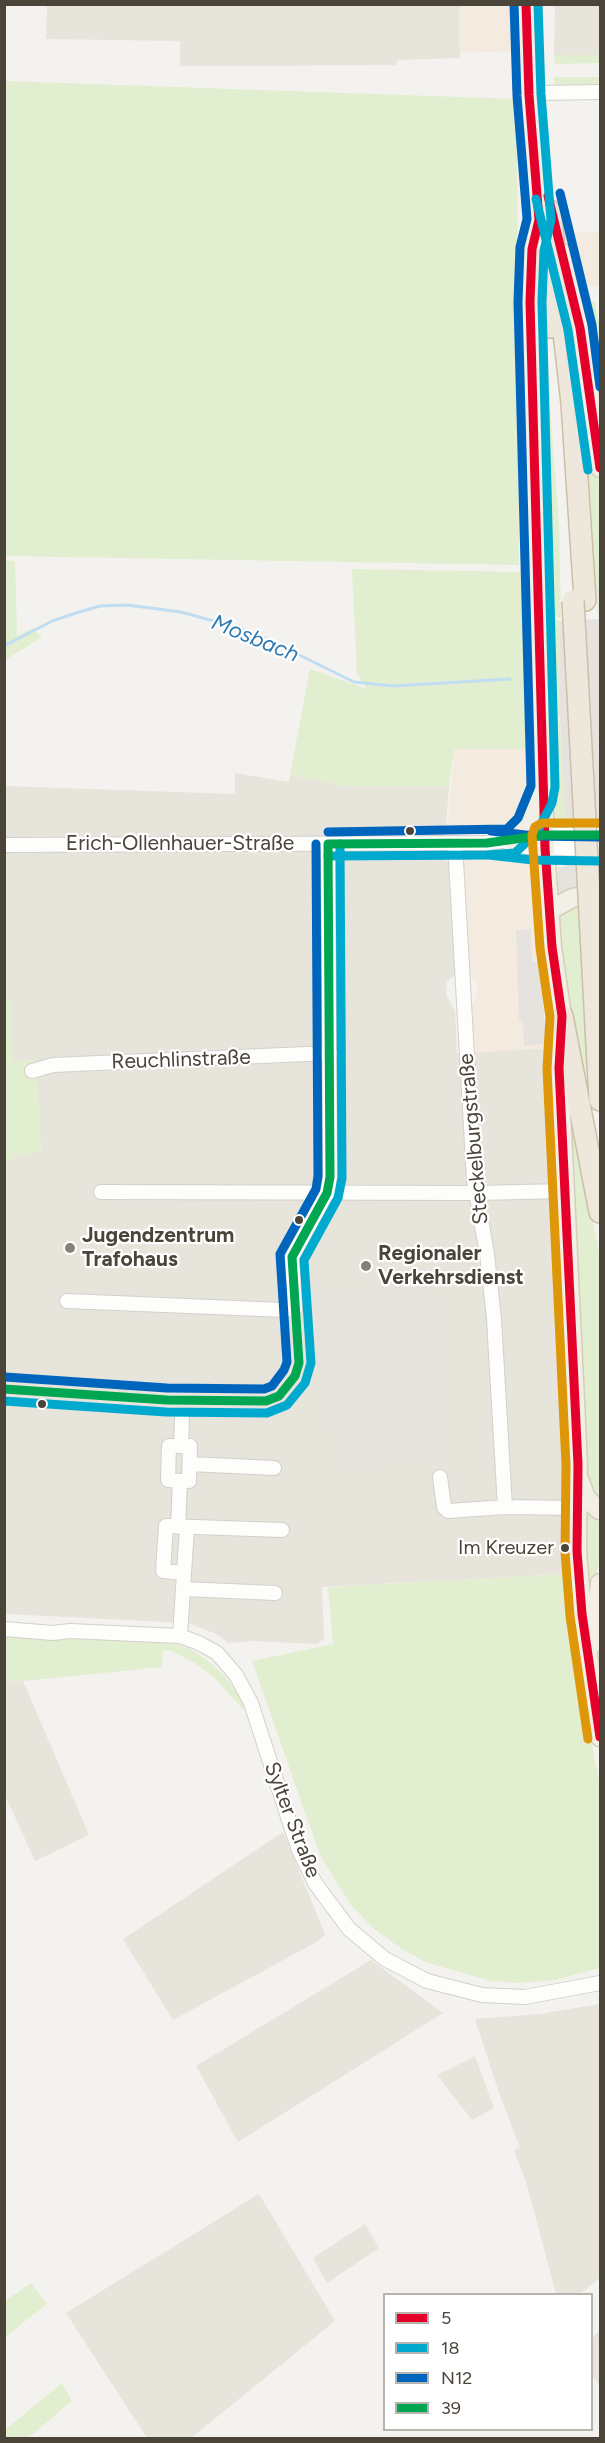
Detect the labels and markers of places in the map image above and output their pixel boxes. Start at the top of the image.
unlabelled marker [404,825,416,837]
unlabelled marker [293,1214,305,1226]
place label: Jugendzentrum Trafohaus [82,1223,234,1273]
marker: Jugendzentrum Trafohaus [63,1241,77,1255]
place label: Regionaler Verkehrsdienst [378,1241,524,1291]
marker: Regionaler Verkehrsdienst [359,1259,373,1273]
unlabelled marker [36,1398,48,1410]
place label: Im Kreuzer [458,1536,554,1560]
marker: Im Kreuzer [559,1542,571,1554]

